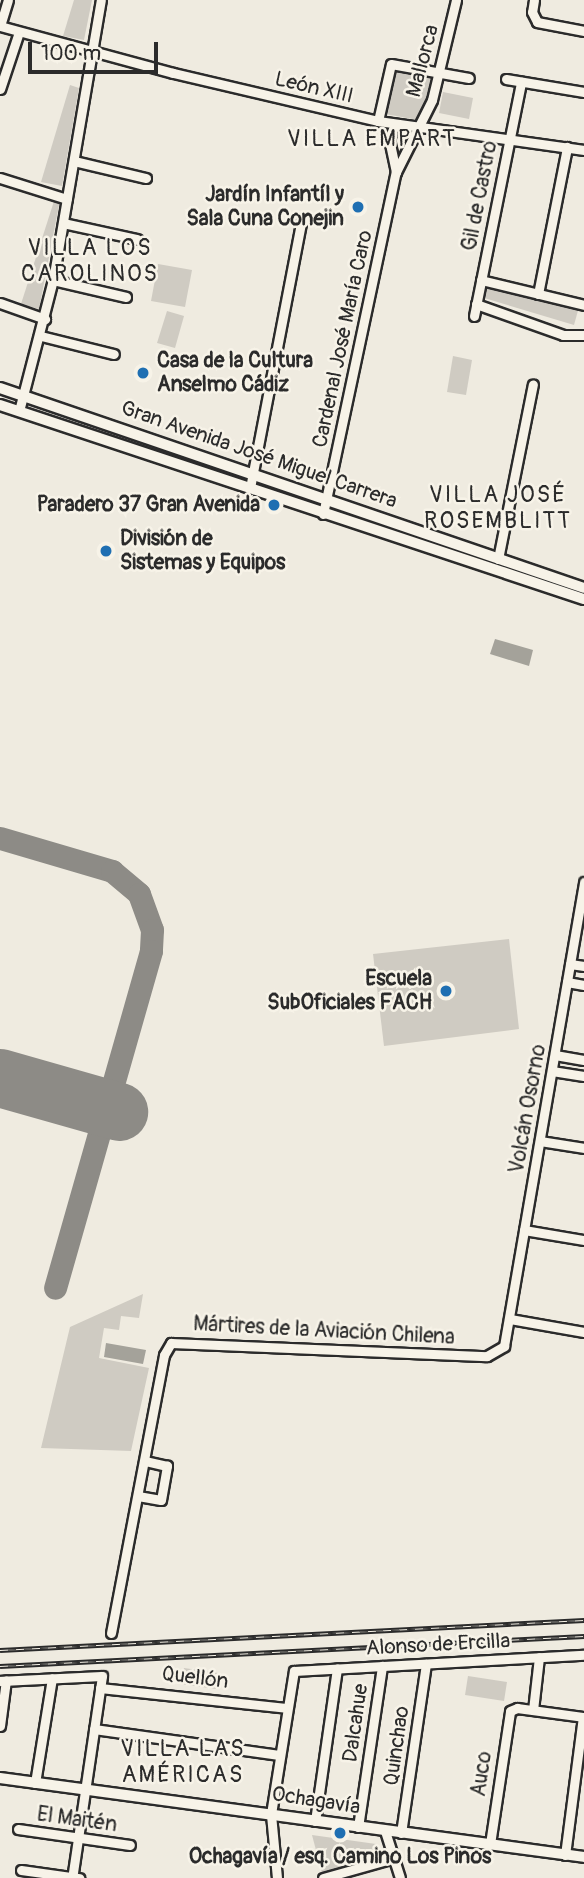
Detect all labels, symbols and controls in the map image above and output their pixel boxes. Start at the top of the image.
street label: Mallorca [401,22,445,100]
scale bar [32,28,161,72]
text: 100 m [41,40,101,67]
street label: León XIII [272,67,356,109]
district label: VILLA EMPART [289,125,455,153]
street label: Gil de Castro [457,139,503,253]
place label: Jardín Infantíl y Sala Cuna Conejin [186,182,344,232]
marker: Jardín Infantíl y Sala Cuna Conejin [350,199,366,215]
street label: Cardenal José María Caro [308,228,378,450]
district label: VILLA LOS CAROLINOS [22,234,158,288]
place label: Casa de la Cultura Anselmo Cádiz [157,348,313,398]
marker: Casa de la Cultura Anselmo Cádiz [135,365,151,381]
street label: Gran Avenida José Miguel Carrera [118,396,400,514]
district label: VILLA JOSÉ ROSEMBLITT [425,481,571,535]
place label: Paradero 37 Gran Avenida [37,492,260,518]
marker: Paradero 37 Gran Avenida [266,497,282,513]
place label: División de Sistemas y Equipos [120,526,285,576]
marker: División de Sistemas y Equipos [98,543,114,559]
place label: Escuela SubOficiales FACH [267,966,432,1016]
marker: Escuela SubOficiales FACH [438,983,454,999]
street label: Volcán Osorno [504,1042,552,1176]
street label: Mártires de la Aviación Chilena [193,1312,455,1350]
street label: Alonso de Ercilla [365,1629,511,1661]
street label: Quellón [160,1661,230,1695]
street label: Dalcahue [338,1682,374,1764]
street label: Quinchao [379,1704,415,1788]
district label: VILLA LAS AMÉRICAS [121,1735,245,1789]
street label: Auco [466,1750,498,1798]
street label: Ochagavía [270,1782,362,1820]
street label: El Maitén [35,1802,119,1838]
marker: Ochagavía / esq. Camino Los Pinos [332,1825,348,1841]
place label: Ochagavía / esq. Camino Los Pinos [189,1844,491,1870]

